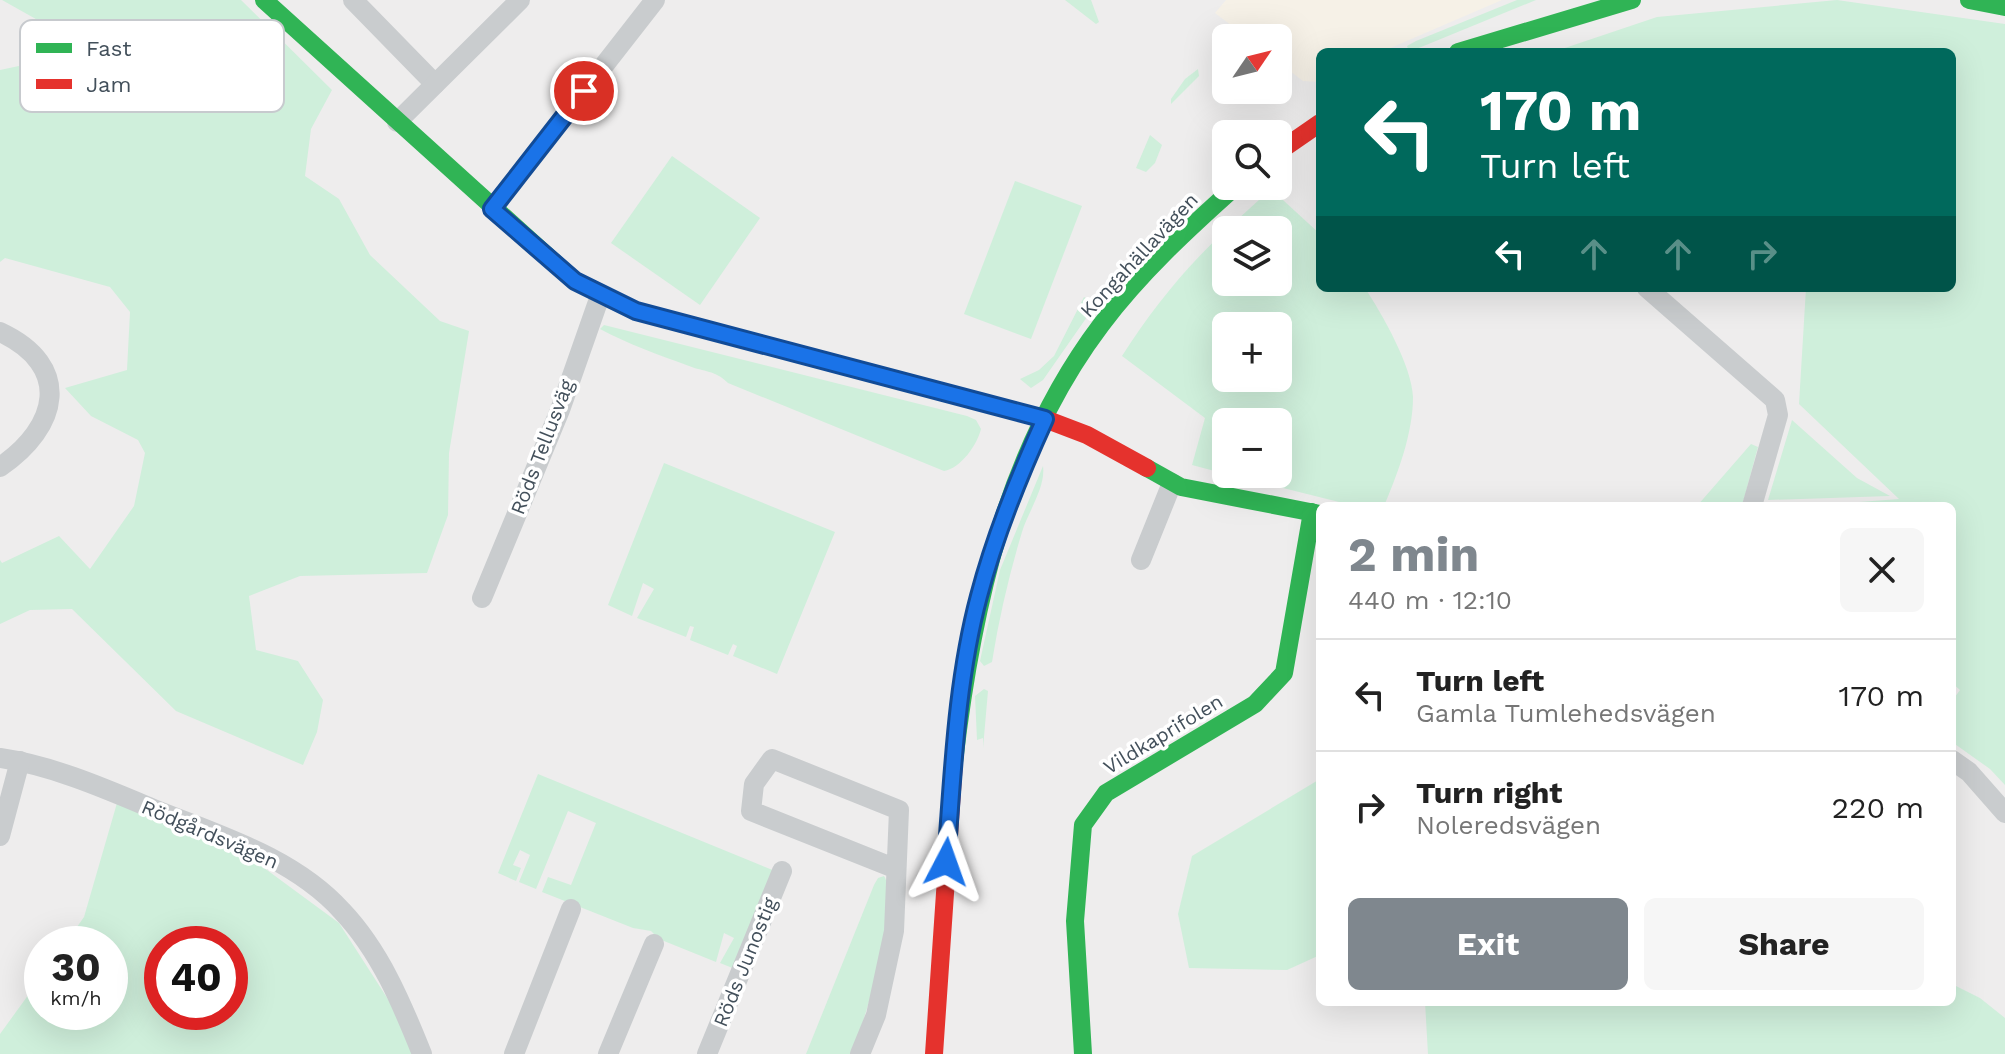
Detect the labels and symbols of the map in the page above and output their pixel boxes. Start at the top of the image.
legend [20,20,284,112]
north arrow [1212,24,1292,104]
text: Fast [86,36,132,61]
pin [550,57,618,125]
text: Jam [86,72,131,97]
street label: Kongahällavägen [1075,188,1203,322]
street label: Röds Tellusväg [505,376,579,518]
street label: Vildkaprifolen [1099,689,1227,779]
street label: Rödgårdsvägen [138,794,282,874]
position arrow [904,820,988,904]
street label: Röds Junostig [708,894,782,1030]
speed limit sign: 40 [144,926,248,1030]

